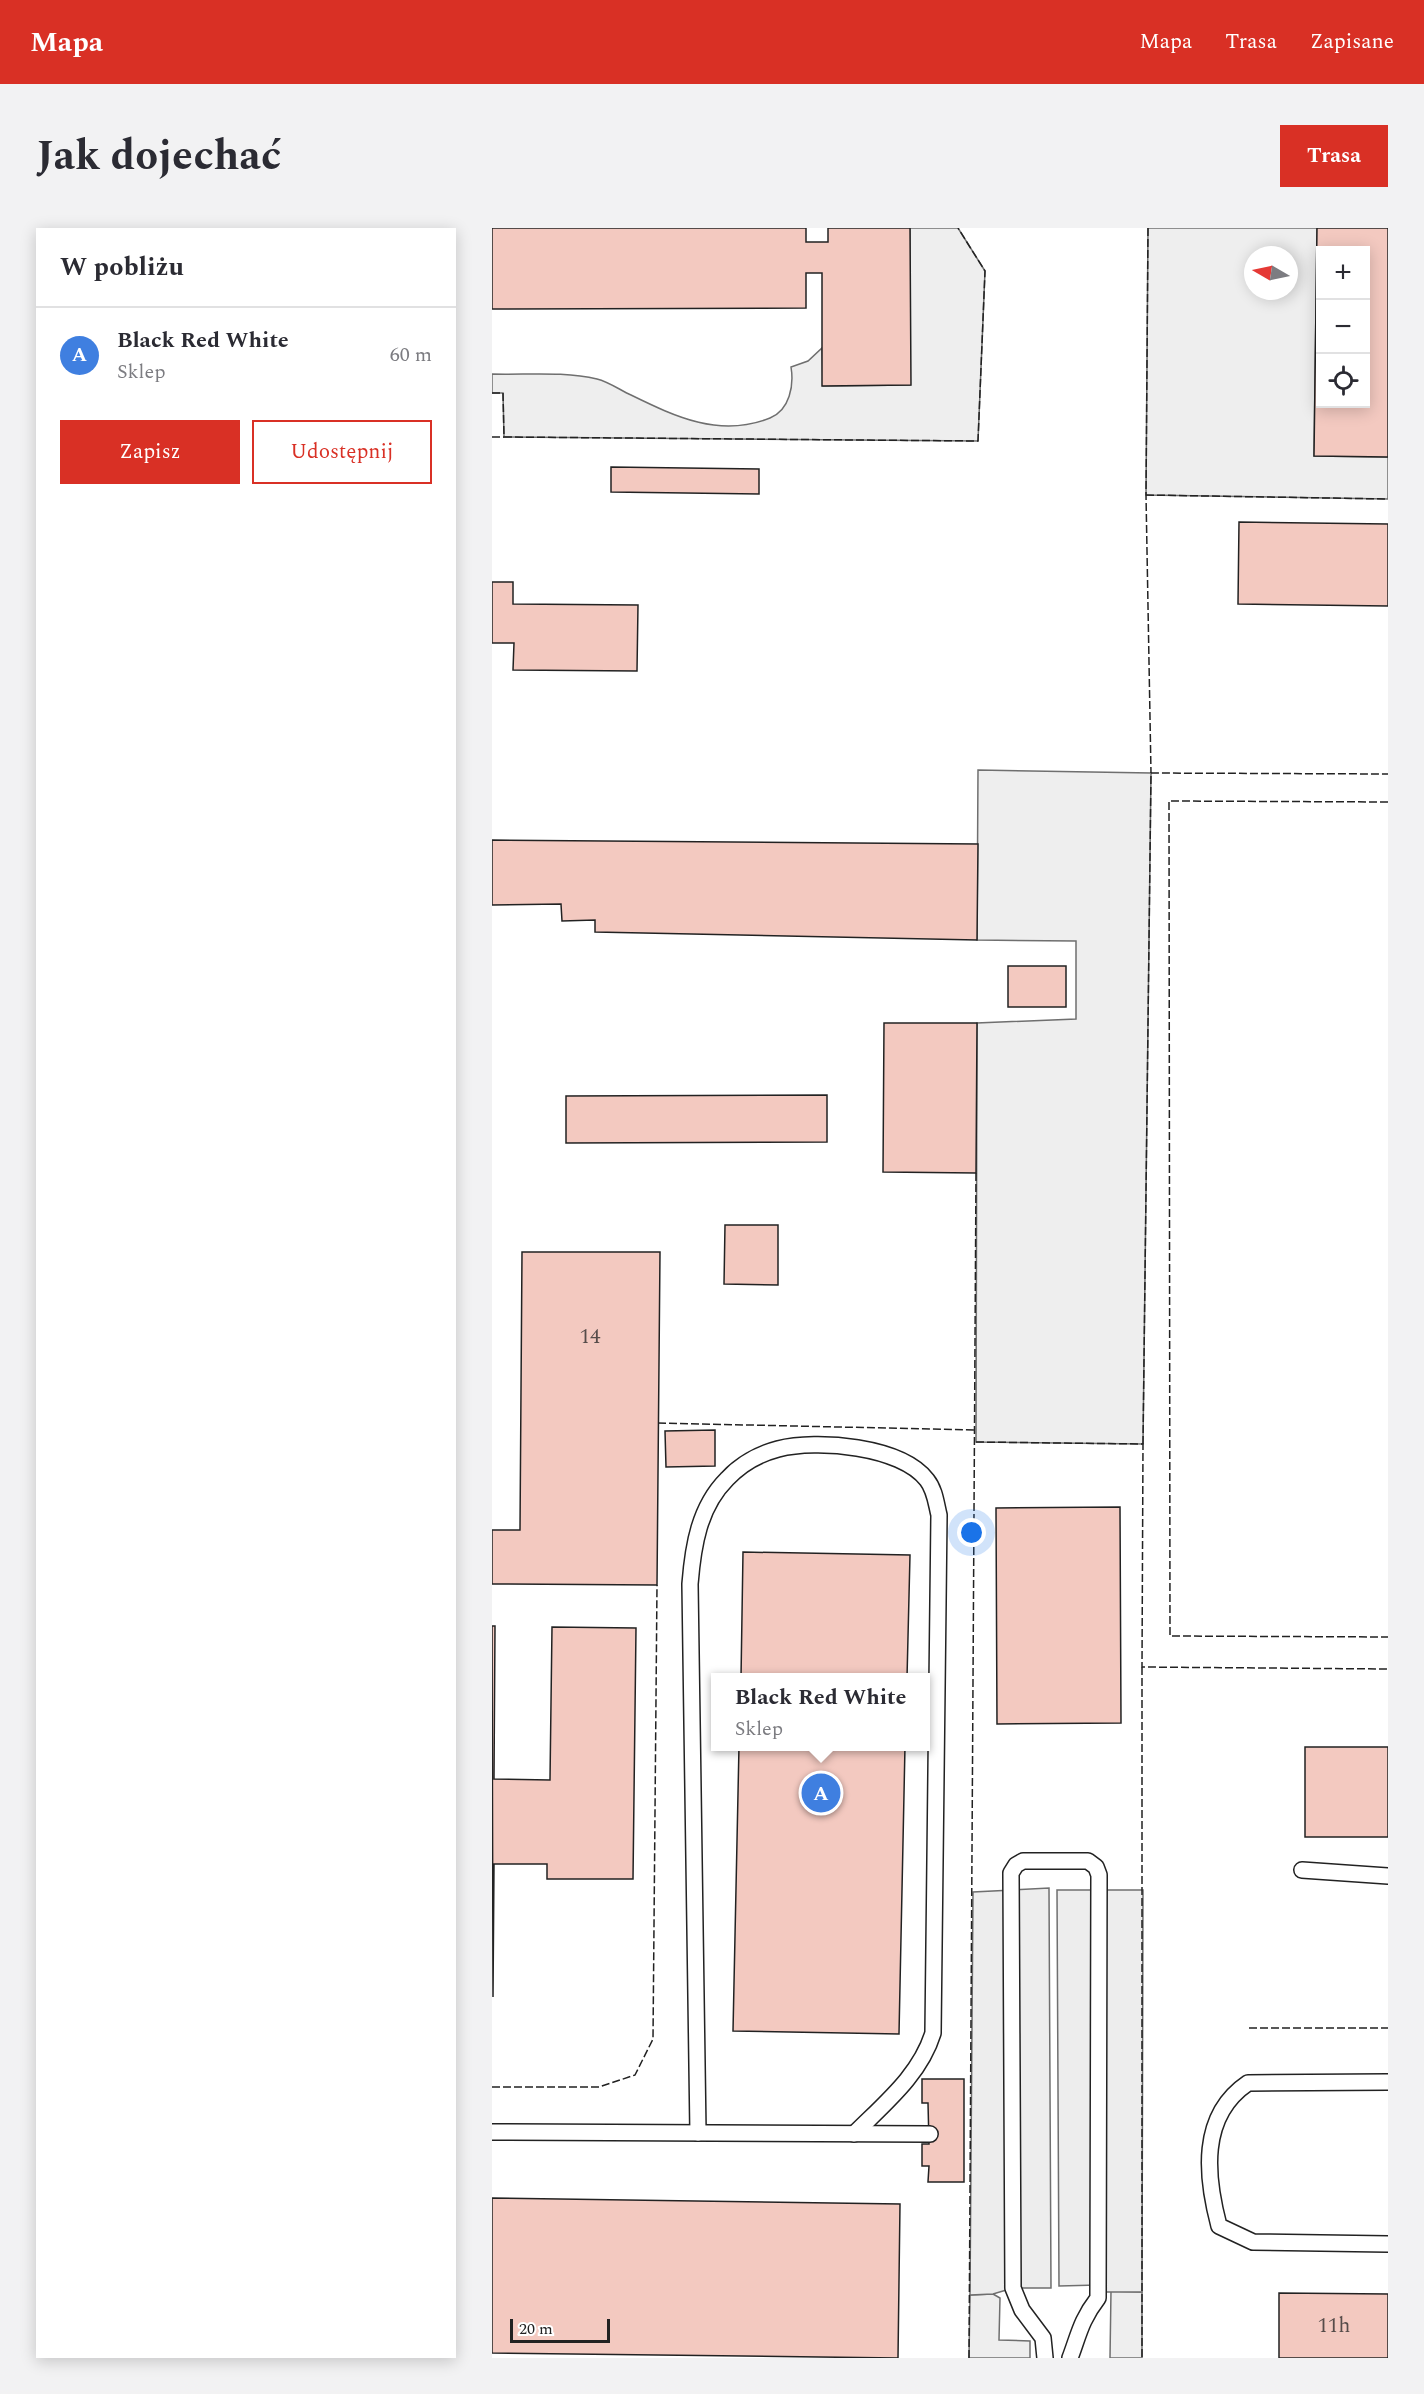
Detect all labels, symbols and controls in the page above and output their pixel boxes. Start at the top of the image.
text: Mapa [30,21,103,64]
text: Mapa [1140,26,1192,58]
text: Trasa [1225,26,1277,58]
text: Zapisane [1310,26,1394,58]
text: Jak dojechać [36,125,281,188]
button: Trasa [1280,125,1388,187]
north arrow [1244,246,1298,300]
map controls [1316,246,1370,408]
button: + [1316,246,1370,300]
text: W pobliżu [60,247,184,287]
button: − [1316,300,1370,354]
text: Black Red White [117,324,289,357]
text: A [72,340,87,370]
text: 60 m [390,340,432,370]
button: locate [1316,354,1370,408]
text: Sklep [117,357,165,387]
button: Zapisz [60,420,240,484]
button: Udostępnij [252,420,432,484]
house number: 14 [580,1321,601,1353]
your location [957,1518,986,1547]
popup [711,1673,930,1751]
text: Black Red White [735,1681,906,1714]
text: Sklep [735,1714,783,1744]
pin: A [802,1770,840,1816]
house number: 11h [1317,2310,1351,2342]
scale bar [510,2316,610,2344]
text: 20 m [519,2317,553,2341]

